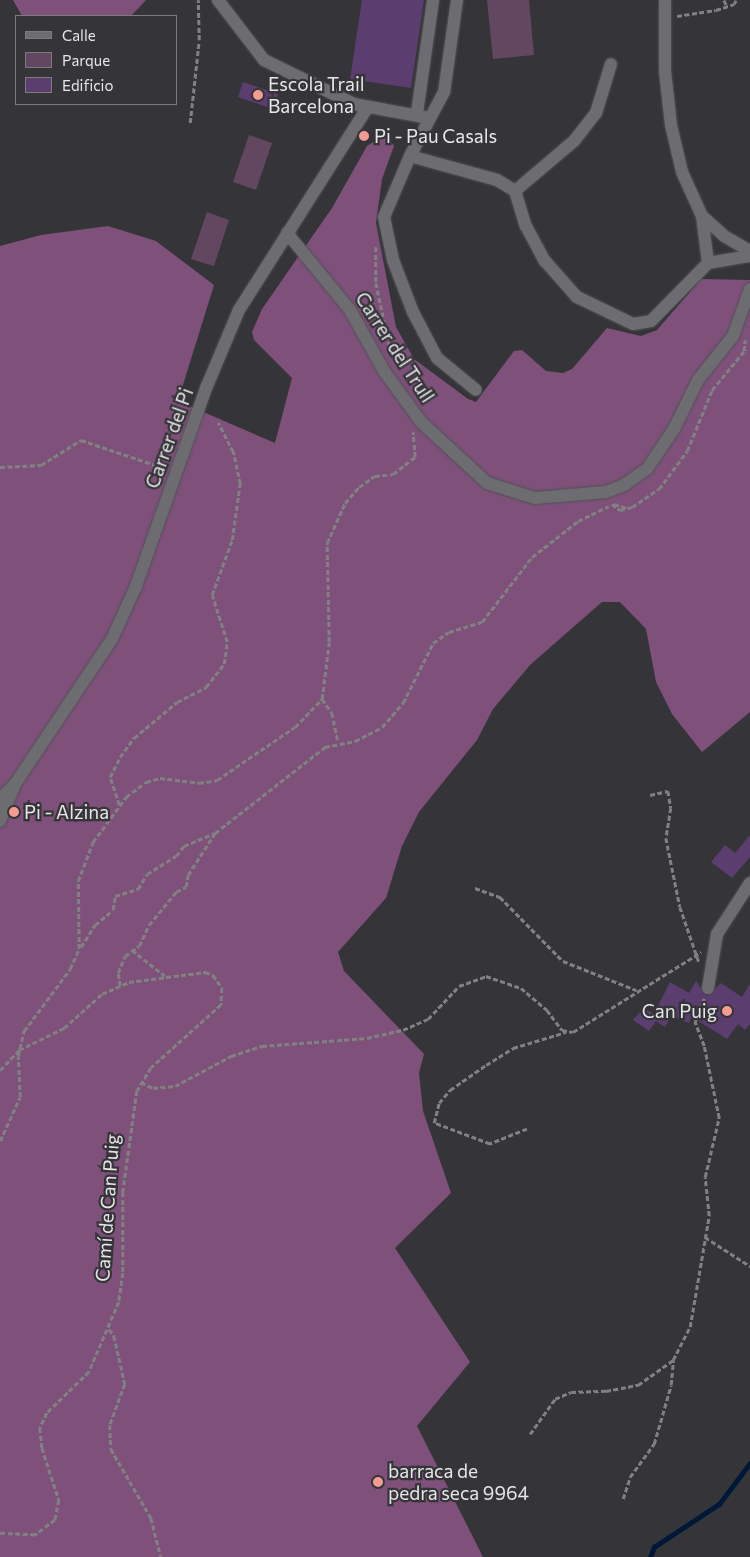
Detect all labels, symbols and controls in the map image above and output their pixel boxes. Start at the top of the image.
legend [15,15,178,105]
text: Calle [62,26,96,44]
text: Parque [62,51,110,69]
place label: Escola Trail Barcelona [268,73,365,117]
text: Edificio [62,76,113,94]
marker: Escola Trail Barcelona [252,89,264,101]
place label: Pi - Pau Casals [374,125,497,147]
marker: Pi - Pau Casals [358,130,370,142]
street label: Carrer del Trull [351,288,439,406]
street label: Carrer del Pi [140,385,198,491]
place label: Pi - Alzina [24,801,109,823]
marker: Pi - Alzina [8,806,20,818]
place label: Can Puig [642,1000,717,1022]
marker: Can Puig [721,1005,733,1017]
street label: Camí de Can Puig [90,1133,124,1283]
place label: barraca de pedra seca 9964 [388,1460,529,1504]
marker: barraca de pedra seca 9964 [372,1476,384,1488]

